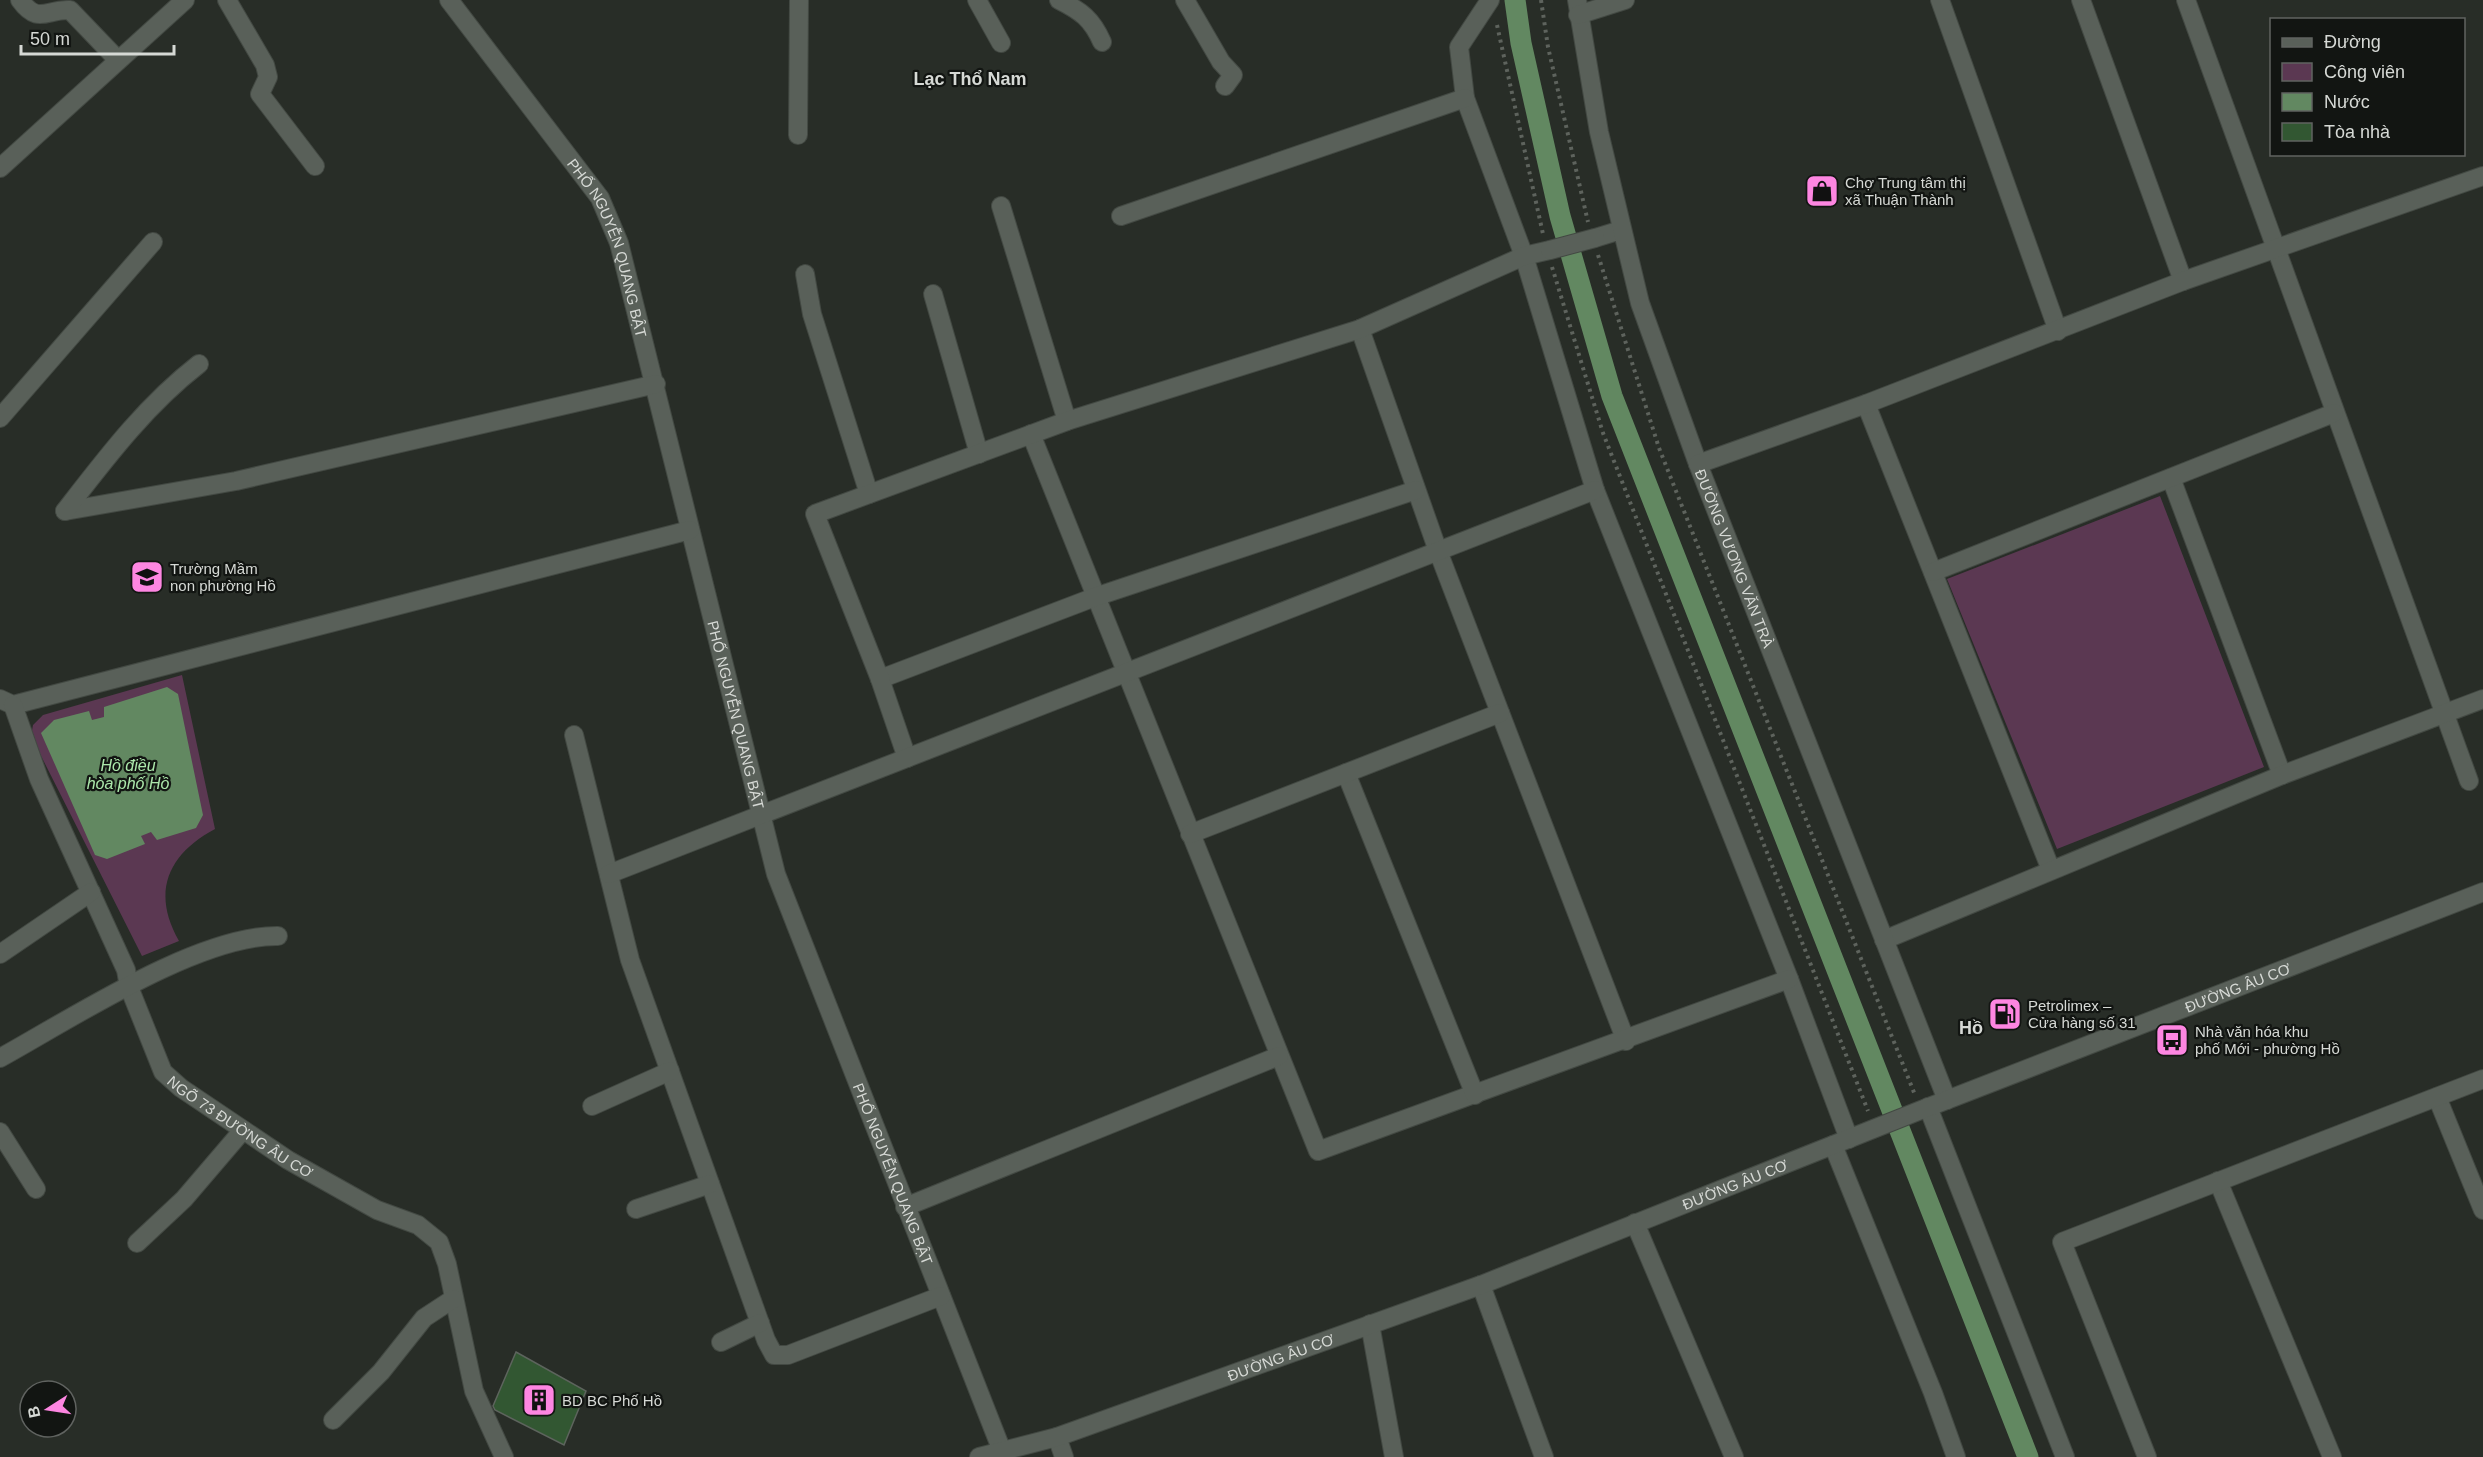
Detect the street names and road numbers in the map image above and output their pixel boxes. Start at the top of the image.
street label: PHỐ NGUYỄN QUANG BẬT [564,155,651,339]
street label: ĐƯỜNG VƯƠNG VĂN TRÀ [1692,466,1778,650]
street label: PHỐ NGUYỄN QUANG BẬT [705,619,768,811]
street label: ĐƯỜNG ÂU CƠ [2182,959,2293,1015]
street label: NGÕ 73 ĐƯỜNG ÂU CƠ [164,1072,316,1181]
street label: PHỐ NGUYỄN QUANG BẬT [850,1081,937,1267]
street label: ĐƯỜNG ÂU CƠ [1680,1155,1790,1213]
street label: ĐƯỜNG ÂU CƠ [1225,1330,1336,1384]

